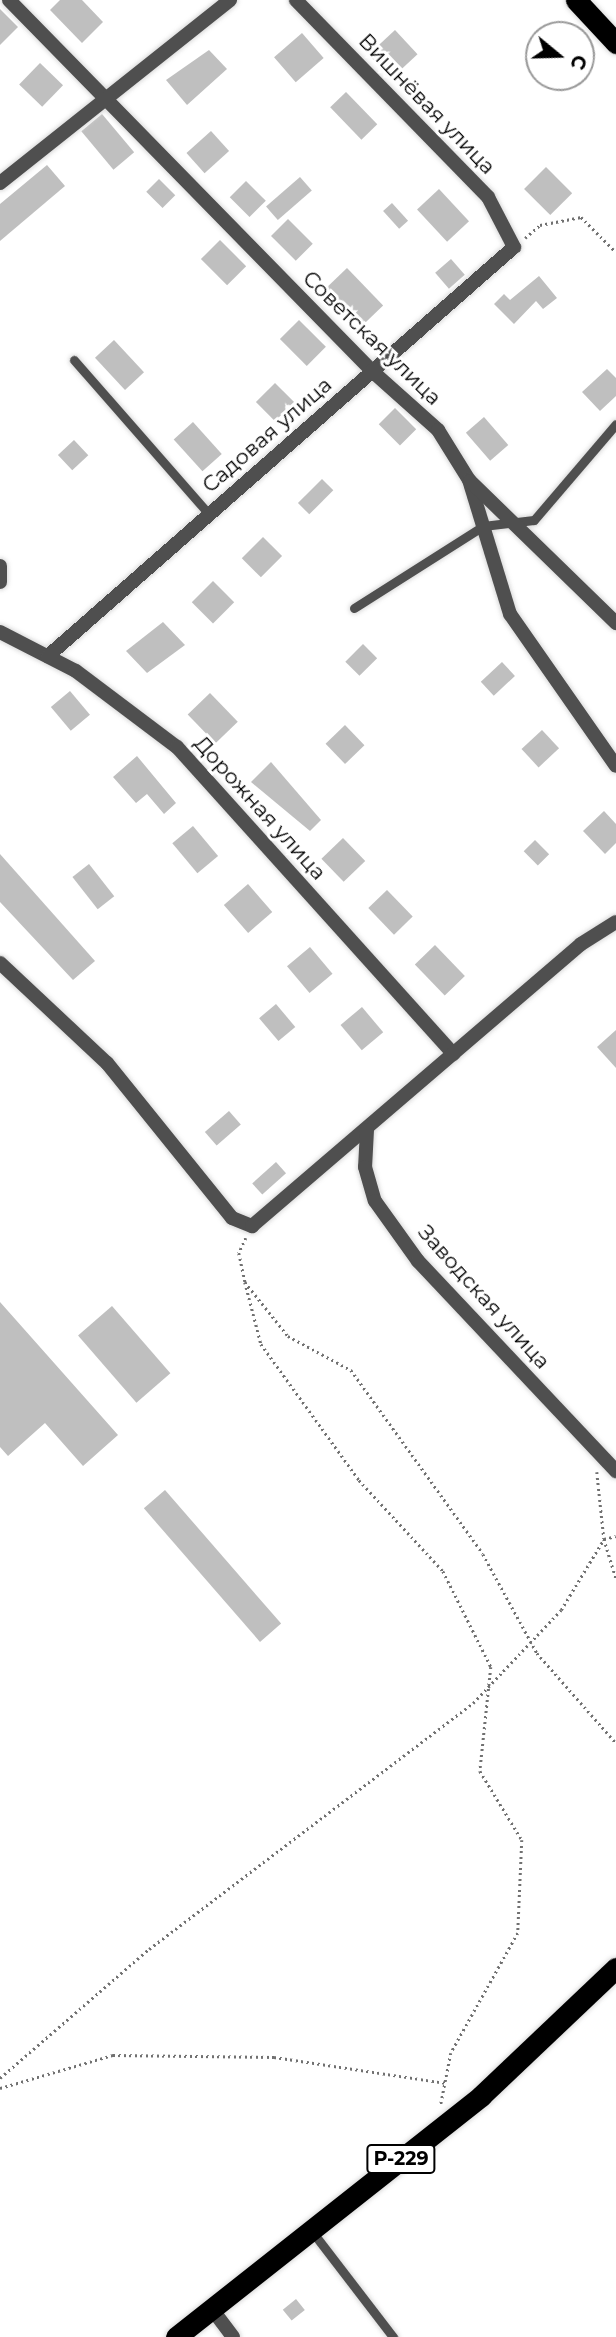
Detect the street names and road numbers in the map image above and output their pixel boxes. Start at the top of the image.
street label: Вишнёвая улица [353,28,501,180]
street label: Советская улица [298,266,446,410]
street label: Садовая улица [197,372,337,498]
street label: Дорожная улица [189,731,331,885]
street label: Заводская улица [413,1220,555,1374]
road number: Р-229 [366,2144,436,2174]

